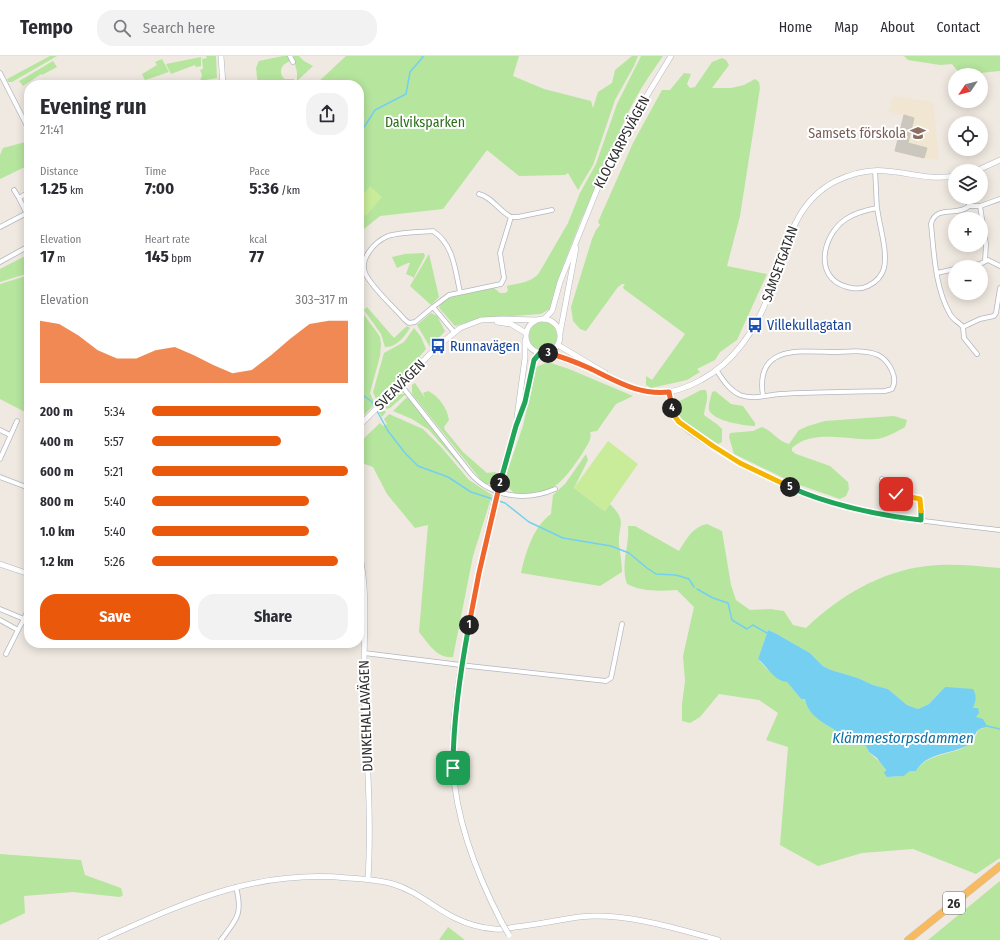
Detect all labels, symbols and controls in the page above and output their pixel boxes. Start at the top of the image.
search box [97,10,377,46]
text: Tempo [20,16,73,39]
icon: search [111,17,133,39]
text: Search here [143,19,215,37]
text: Home [779,19,812,36]
text: Map [834,19,858,36]
text: About [880,19,915,36]
text: Contact [937,19,980,36]
north arrow [948,68,988,108]
map controls [948,68,988,300]
text: Evening run [40,93,147,120]
button: share [306,93,348,135]
street label: KLOCKARPSVÄGEN [590,93,654,191]
park label: Dalviksparken [385,114,465,131]
button: locate [948,116,988,156]
text: 21:41 [40,122,64,137]
school or university icon: Samsets förskola [909,124,927,142]
place label: Samsets förskola [808,125,906,142]
button: layers [948,164,988,204]
text: Distance [40,165,79,178]
text: Time [145,165,166,178]
text: Pace [249,165,270,178]
text: 1.25 [40,178,67,199]
text: 7:00 [145,178,174,199]
text: 5:36 [249,178,279,199]
text: km [67,184,83,197]
text: /km [279,184,300,197]
button: + [948,212,988,252]
street label: SAMSETGATAN [758,224,802,304]
text: Elevation [40,233,81,246]
text: Heart rate [145,233,190,246]
text: kcal [249,233,267,246]
text: 17 [40,246,54,267]
text: 145 [145,246,169,267]
text: 77 [249,246,264,267]
text: m [54,252,65,265]
text: bpm [169,252,192,265]
button: − [948,260,988,300]
text: Elevation [40,292,89,307]
text: 303–317 m [295,292,348,307]
bus stop icon: Villekullagatan [746,316,764,334]
place label: Villekullagatan [767,317,852,334]
bus stop icon: Runnavägen [429,337,447,355]
place label: Runnavägen [450,338,520,355]
pin: 3 [538,343,558,363]
text: 3 [545,346,551,359]
street label: SVEAVÄGEN [371,356,429,414]
pin: 4 [662,398,682,418]
text: 4 [669,401,675,414]
text: 200 m [40,404,73,419]
text: 5:34 [104,404,125,419]
text: 400 m [40,434,74,449]
text: 5:57 [104,434,124,449]
text: 600 m [40,464,74,479]
text: 5:21 [104,464,123,479]
pin: 2 [490,473,510,493]
text: 2 [497,476,503,489]
pin: 5 [780,477,800,497]
pin [879,477,913,511]
text: 5 [787,480,793,493]
icon: check [885,483,907,505]
text: 800 m [40,494,74,509]
text: 5:40 [104,494,126,509]
text: 1.0 km [40,524,75,539]
text: 5:40 [104,524,126,539]
text: 1.2 km [40,554,74,569]
text: 5:26 [104,554,125,569]
button: Save [40,594,190,640]
button: Share [198,594,348,640]
pin: 1 [459,615,479,635]
text: 1 [467,618,471,631]
street label: DUNKEHALLAVÄGEN [356,660,376,772]
water label: Klämmestorpsdammen [832,729,974,747]
pin [436,751,470,785]
icon: arrive [442,757,464,779]
road number: 26 [943,892,965,914]

